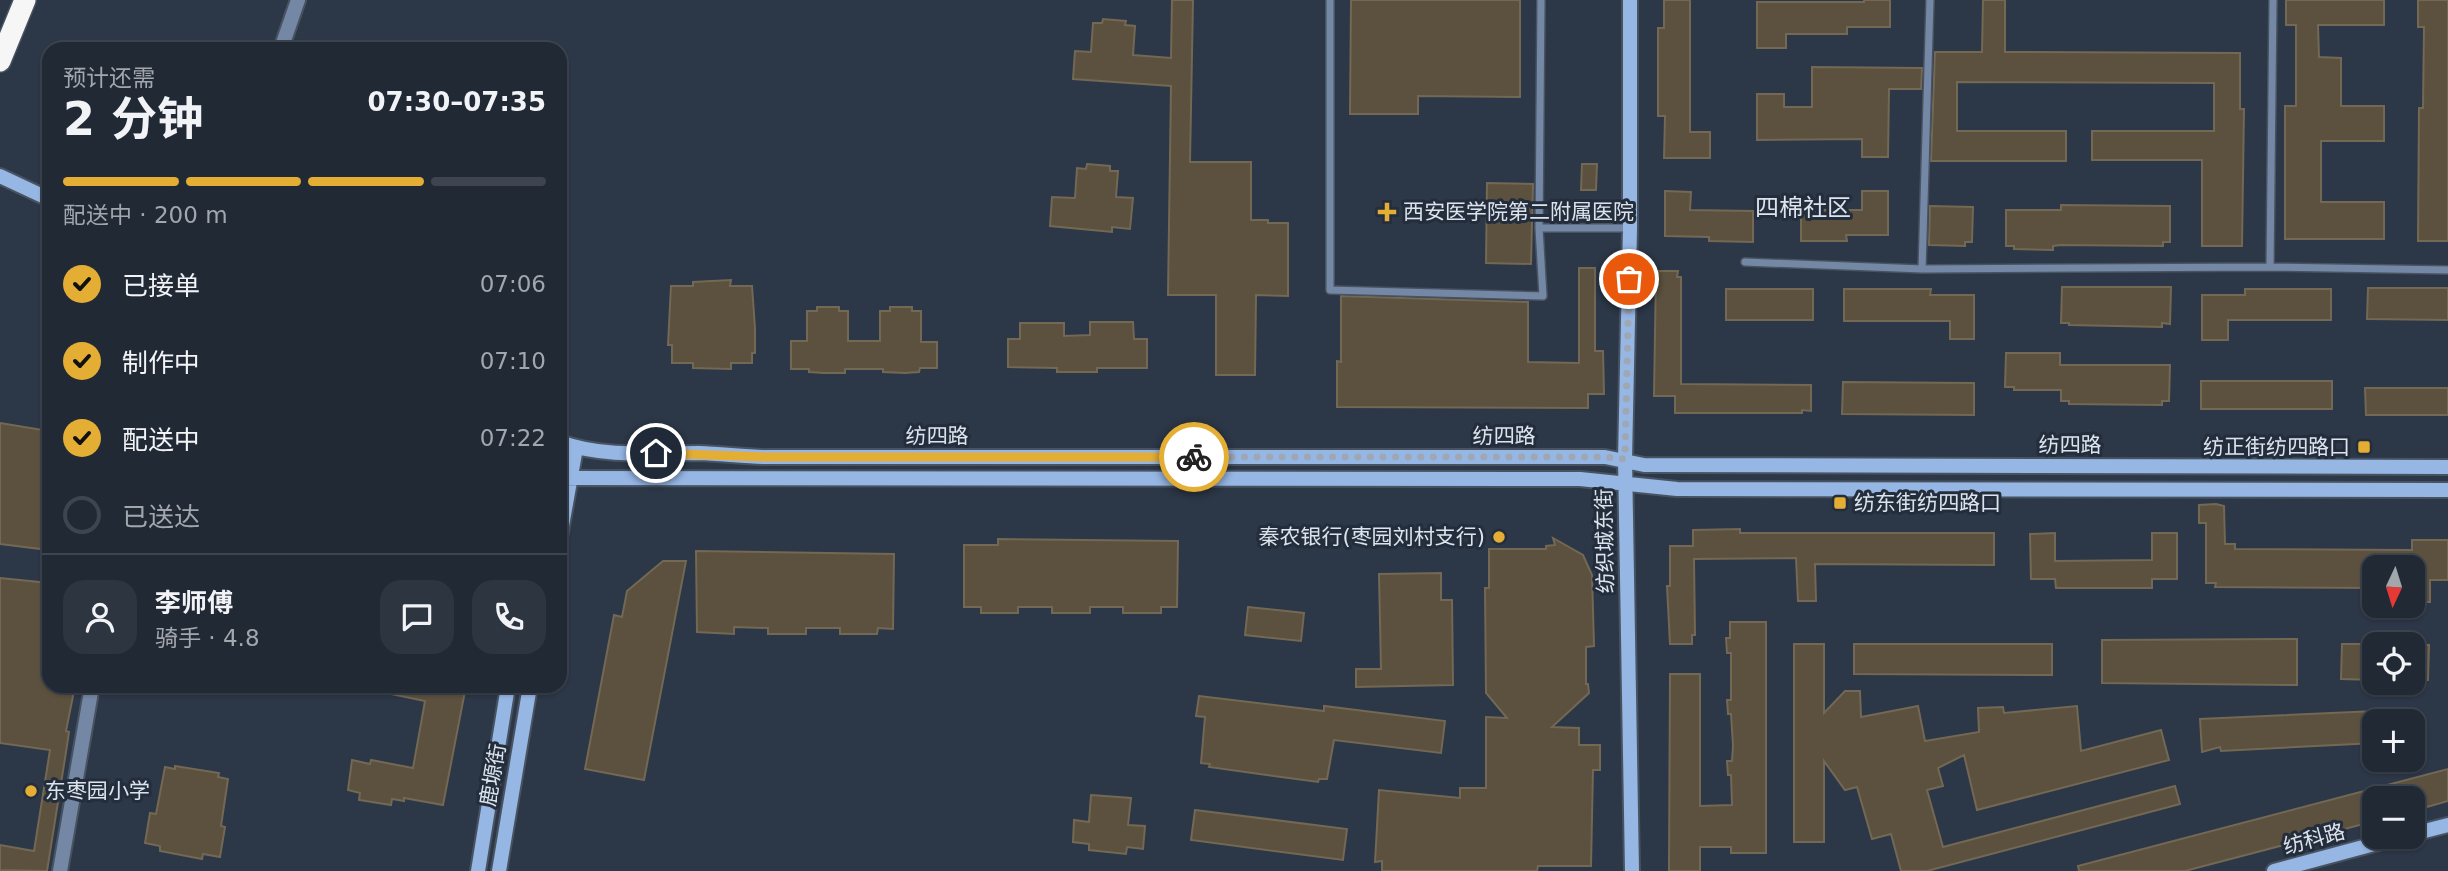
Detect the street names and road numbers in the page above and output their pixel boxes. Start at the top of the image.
street label: 纺四路 [906,424,969,448]
street label: 纺四路 [1473,424,1536,448]
street label: 纺四路 [2039,433,2102,457]
street label: 纺织城东街 [1592,488,1618,594]
street label: 鹿塬街 [476,742,510,808]
street label: 纺科路 [2280,819,2348,859]

